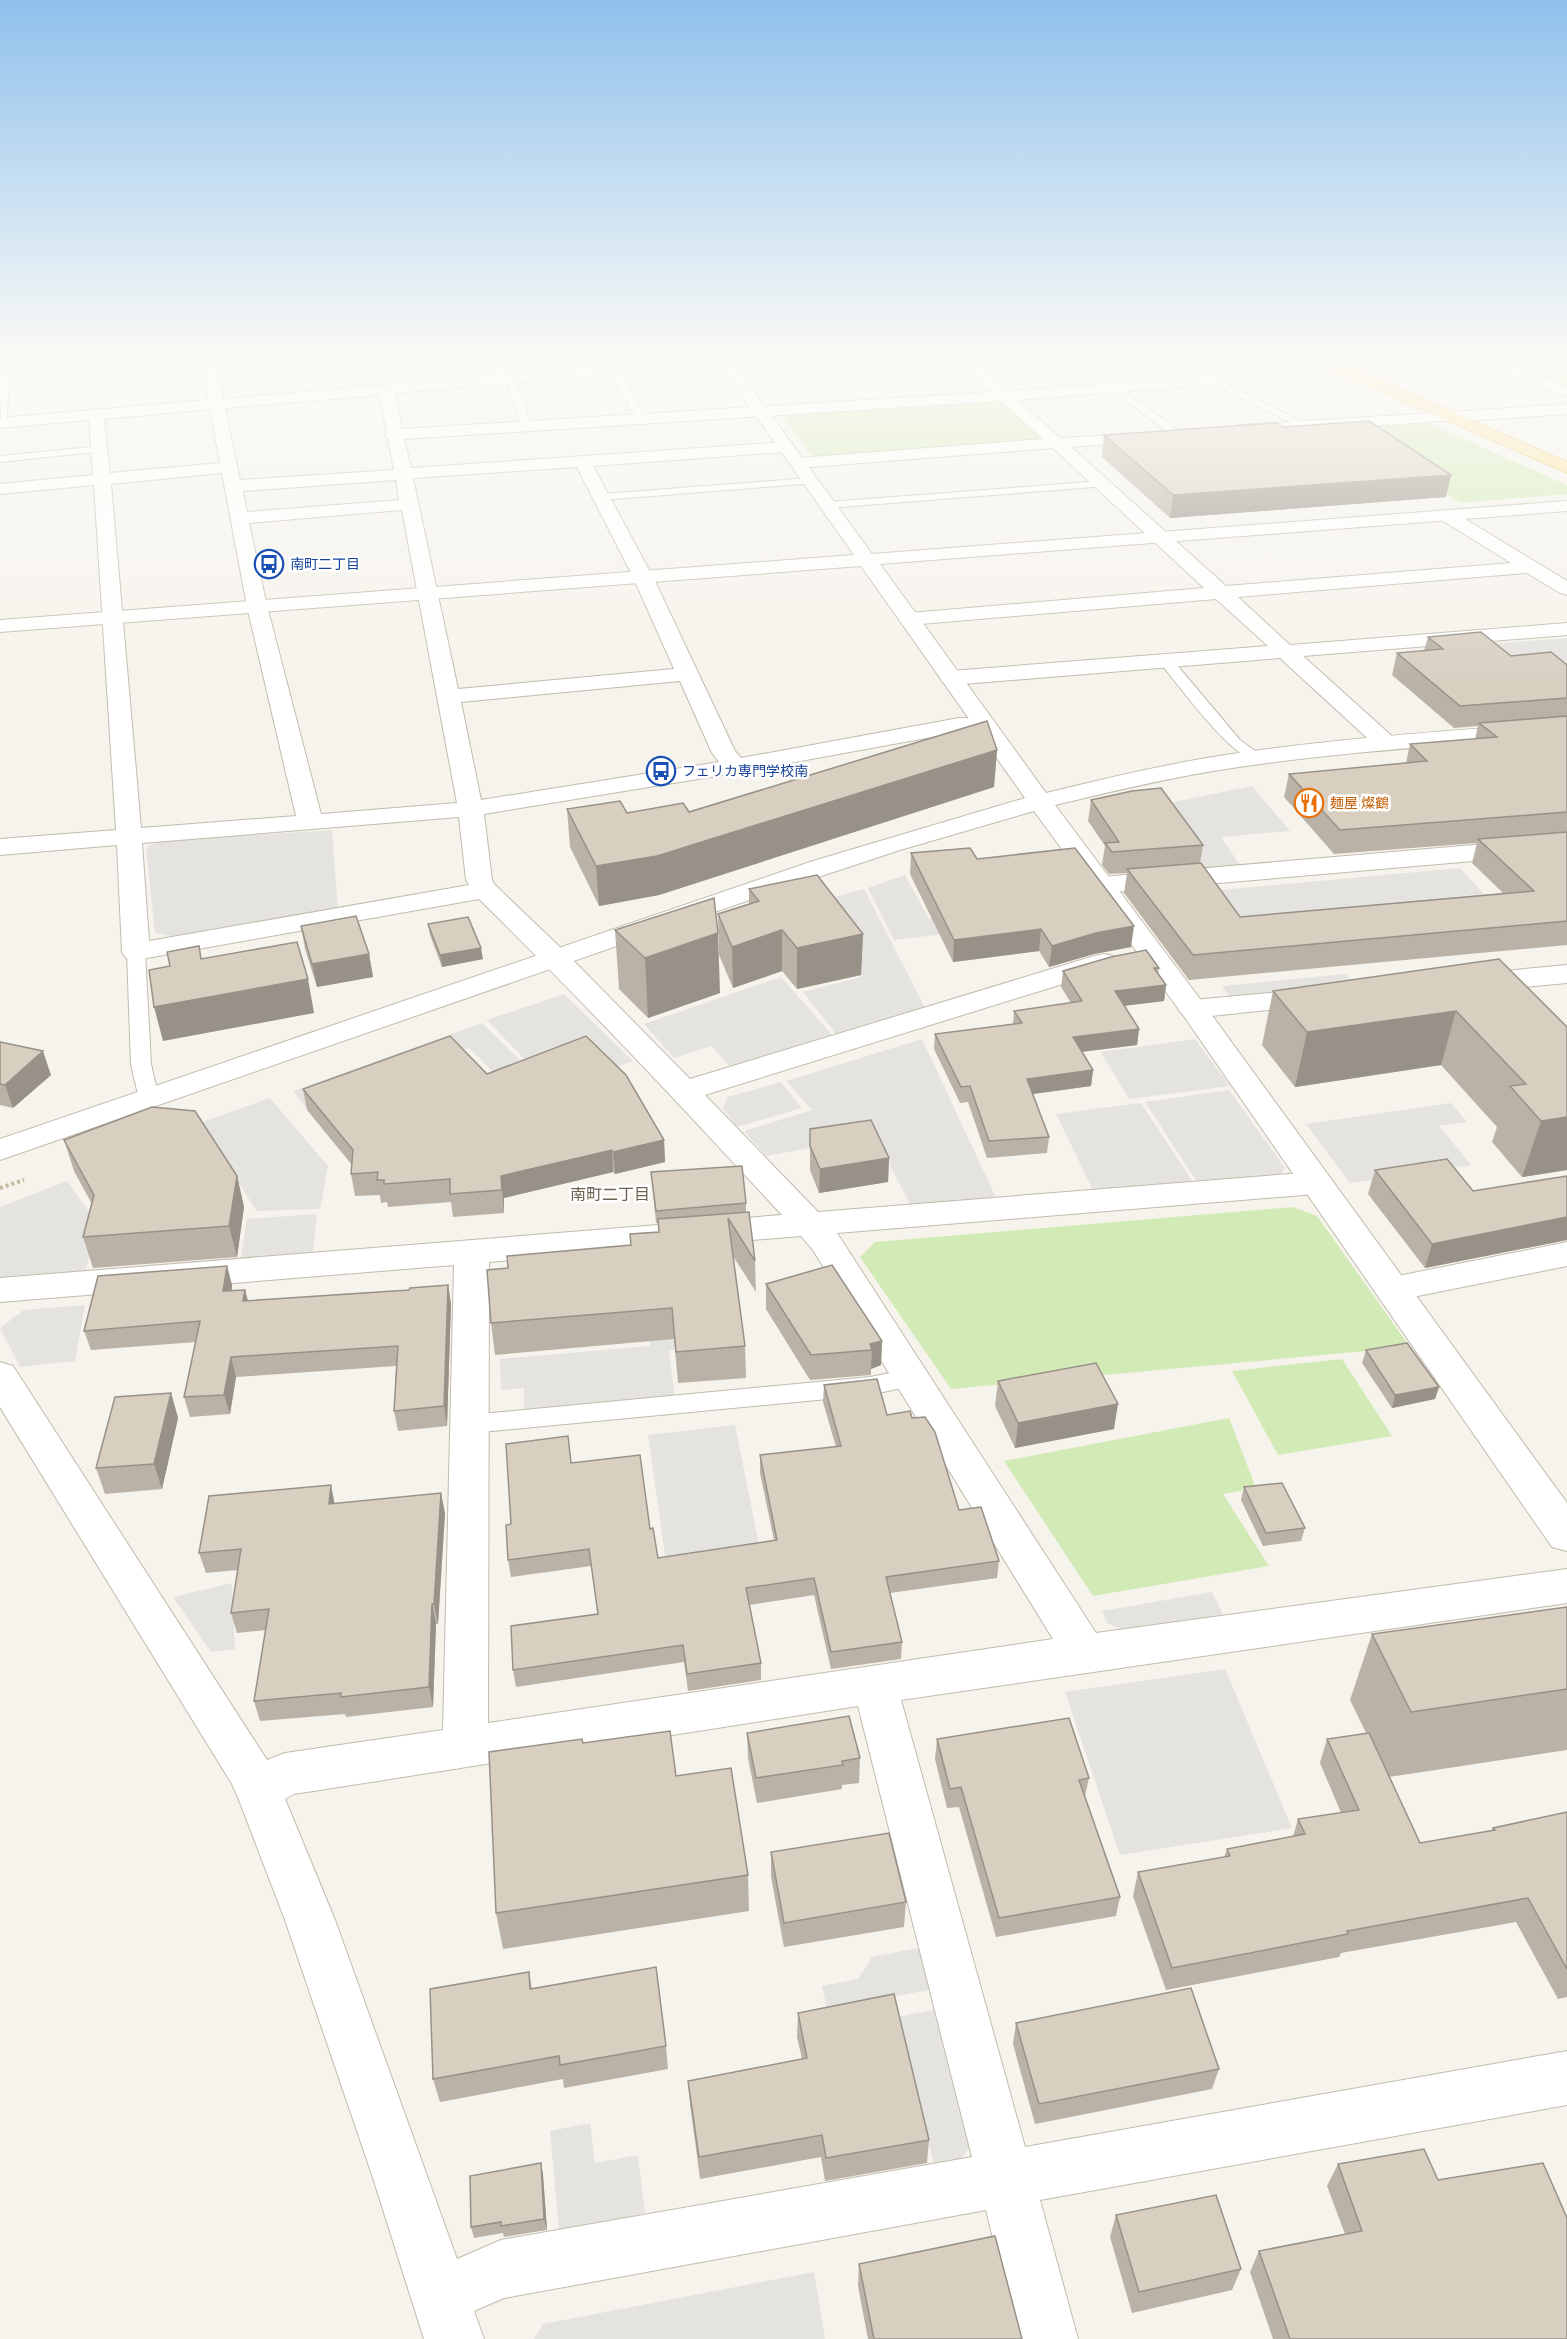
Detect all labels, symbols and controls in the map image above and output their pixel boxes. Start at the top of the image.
bus stop icon: 南町二丁目 [253,548,285,580]
place label: 南町二丁目 [290,555,360,573]
bus stop icon: フェリカ専門学校南 [645,755,677,787]
place label: フェリカ専門学校南 [682,762,808,780]
restaurant icon: 麺屋 燦鶴 [1293,787,1325,819]
place label: 麺屋 燦鶴 [1330,794,1389,812]
district label: 南町二丁目 [570,1184,650,1204]

